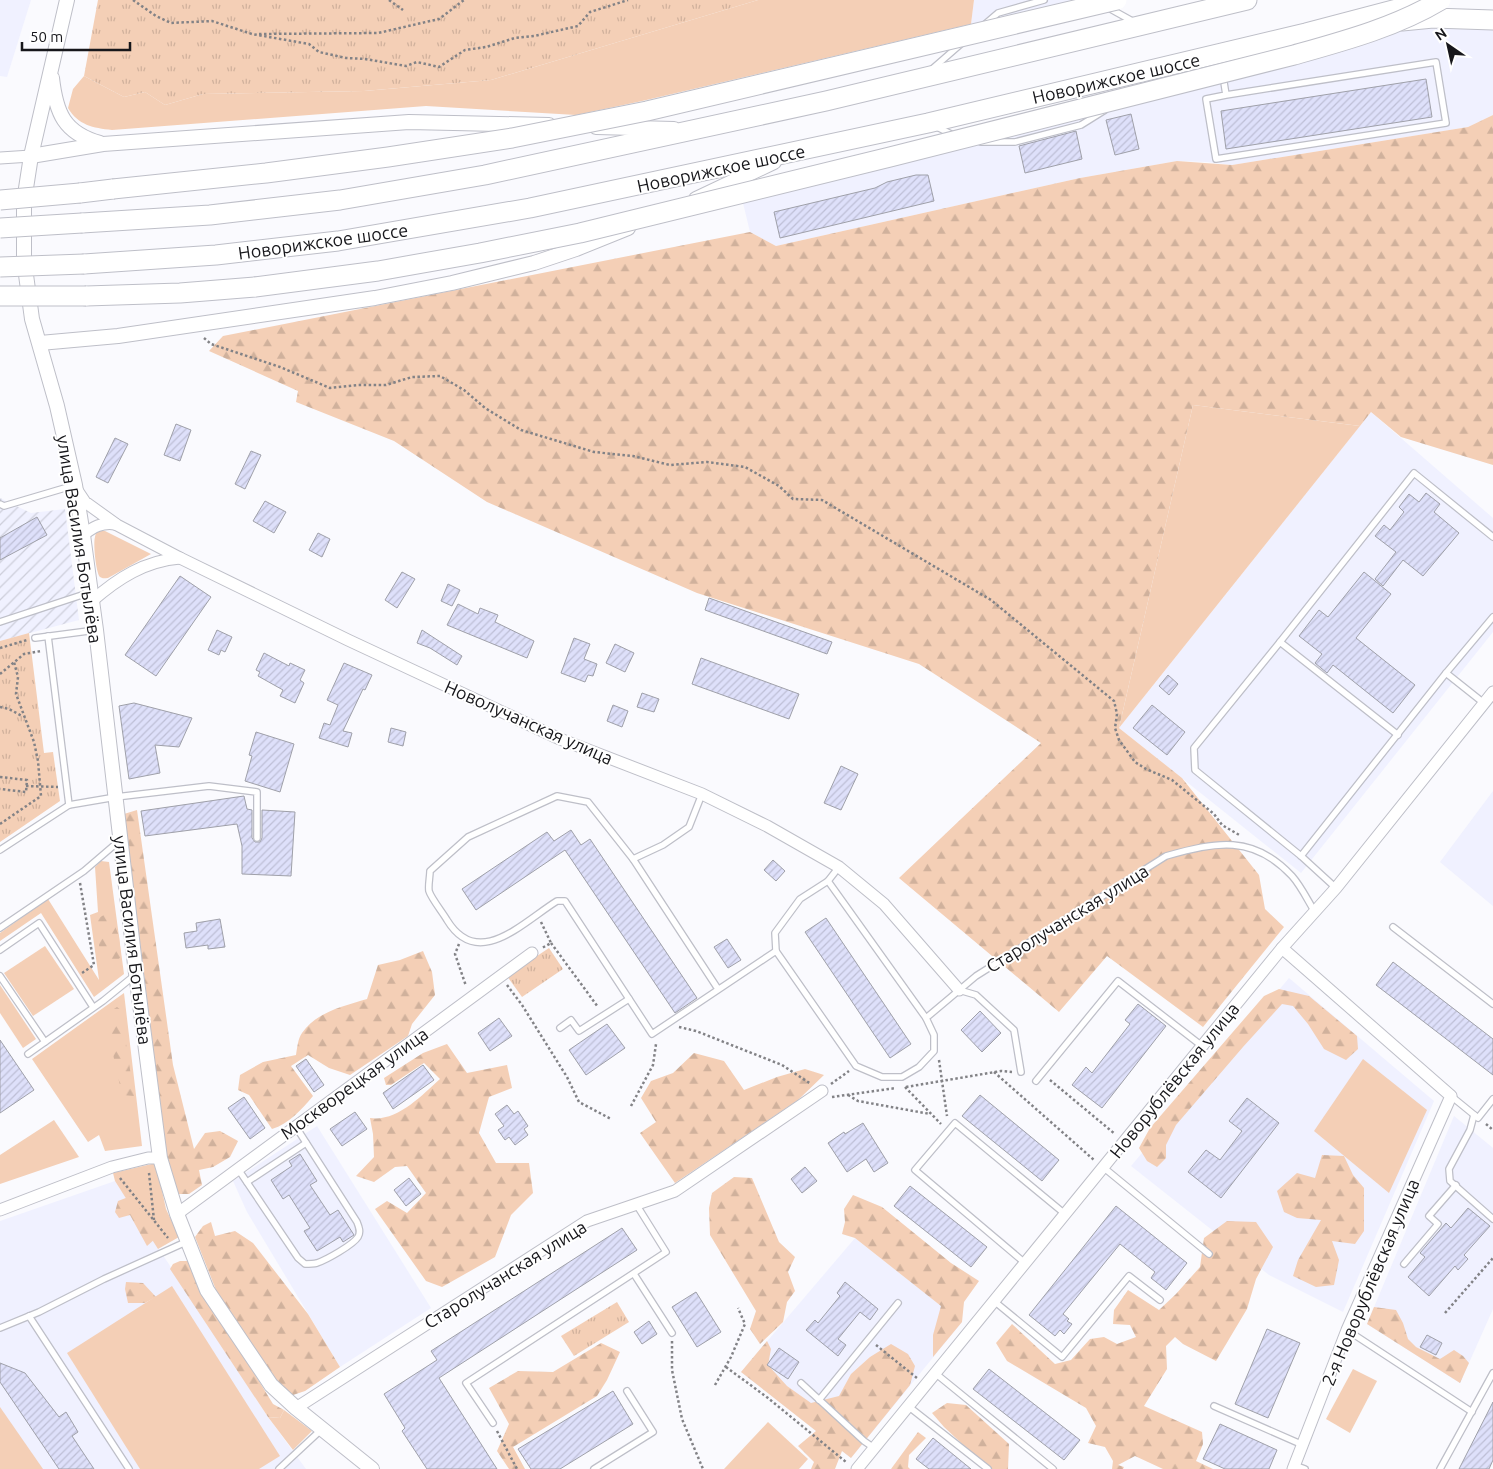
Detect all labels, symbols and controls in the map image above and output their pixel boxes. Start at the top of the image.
scale bar [22,20,130,52]
north arrow [1423,20,1473,70]
text: N [1432,25,1450,44]
text: 50 m [30,28,63,45]
street label: Новорижское шоссе [1030,49,1202,107]
street label: Новорижское шоссе [635,140,807,196]
street label: Новорижское шоссе [237,219,409,263]
street label: улица Василия Ботылёва [54,433,106,645]
street label: Новолучанская улица [442,676,616,768]
street label: улица Василия Ботылёва [110,834,156,1046]
street label: Старолучанская улица [982,860,1152,976]
street label: Новорублёвская улица [1105,998,1243,1162]
street label: Москворецкая улица [277,1023,431,1143]
street label: 2-я Новорублёвская улица [1317,1176,1423,1388]
street label: Старолучанская улица [420,1216,590,1332]

